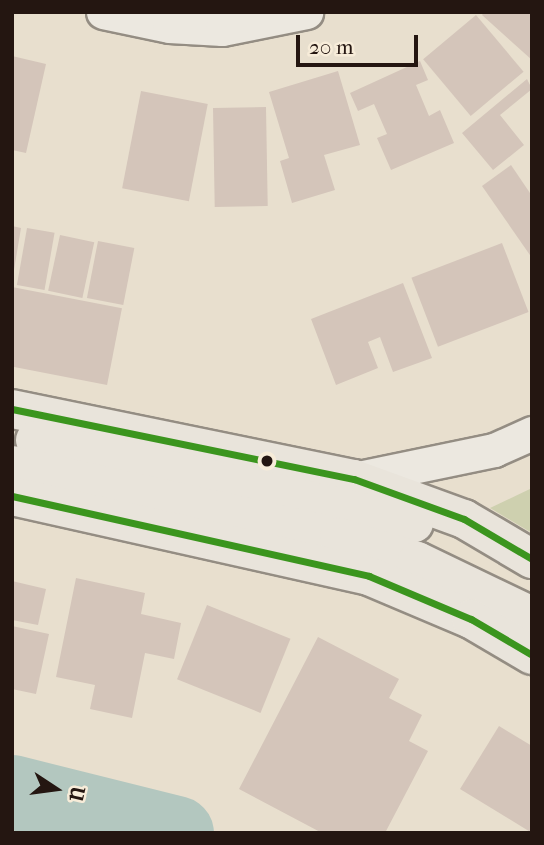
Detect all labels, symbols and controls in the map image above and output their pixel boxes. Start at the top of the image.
scale bar [299,21,421,65]
text: 20 m [309,35,353,59]
unlabelled marker [260,454,274,468]
north arrow [21,754,91,824]
text: U [64,784,89,803]

